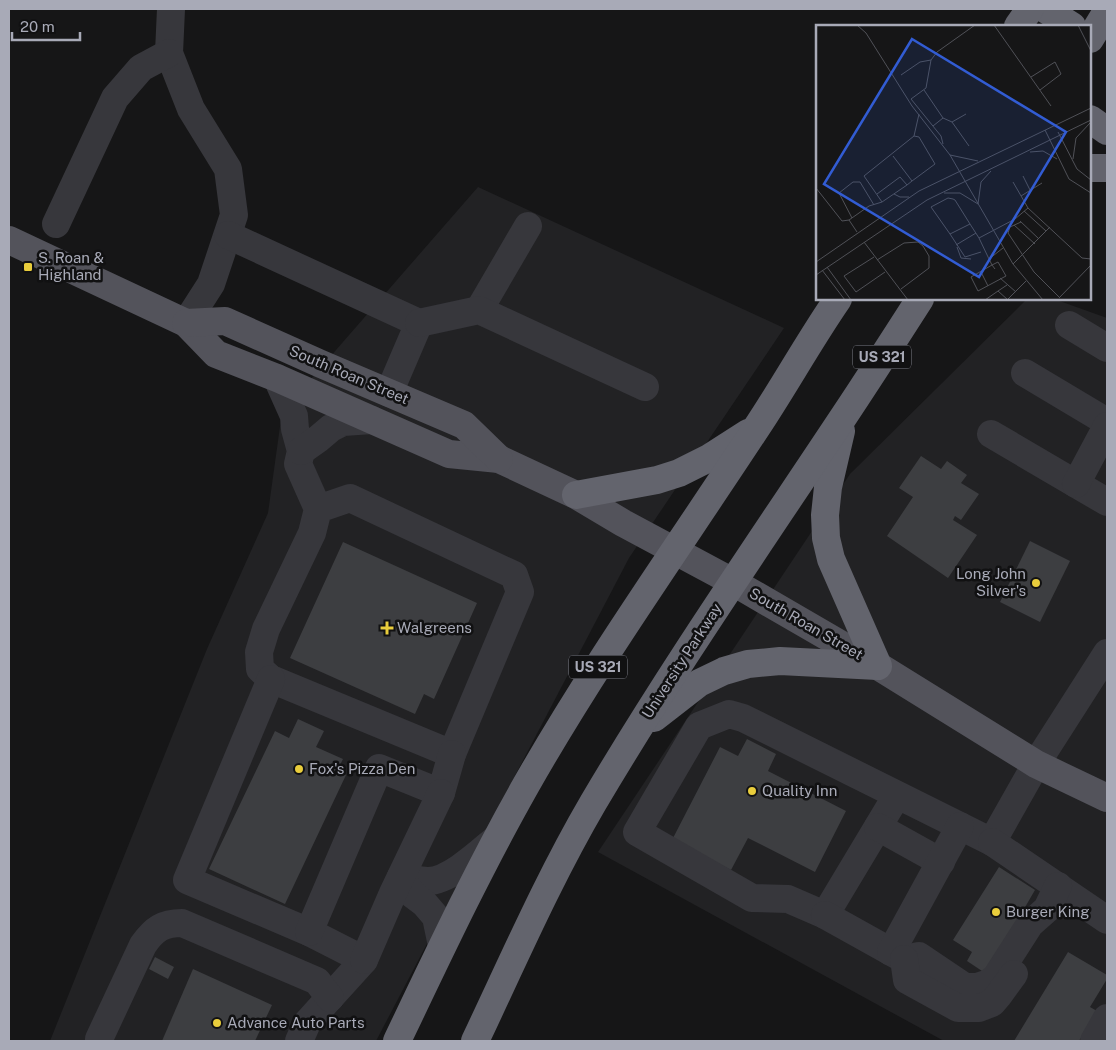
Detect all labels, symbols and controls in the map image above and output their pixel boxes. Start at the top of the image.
scale bar [12,10,80,42]
text: 20 m [20,18,55,35]
inset map [816,25,1091,300]
place label: S. Roan & Highland [38,249,104,283]
marker: S. Roan & Highland [22,261,34,273]
street label: South Roan Street [287,342,412,407]
road number: US 321 [853,346,911,368]
place label: Long John Silver's [956,565,1026,599]
marker: Long John Silver's [1030,577,1042,589]
street label: South Roan Street [747,584,866,663]
street label: University Parkway [638,600,725,721]
place label: Walgreens [397,619,472,636]
marker: Walgreens [381,622,393,634]
road number: US 321 [569,656,627,679]
place label: Fox's Pizza Den [309,760,415,777]
marker: Fox's Pizza Den [293,763,305,775]
place label: Quality Inn [762,782,837,799]
marker: Quality Inn [746,785,758,797]
place label: Burger King [1006,903,1090,920]
marker: Burger King [990,906,1002,918]
place label: Advance Auto Parts [227,1014,365,1031]
marker: Advance Auto Parts [211,1017,223,1029]

